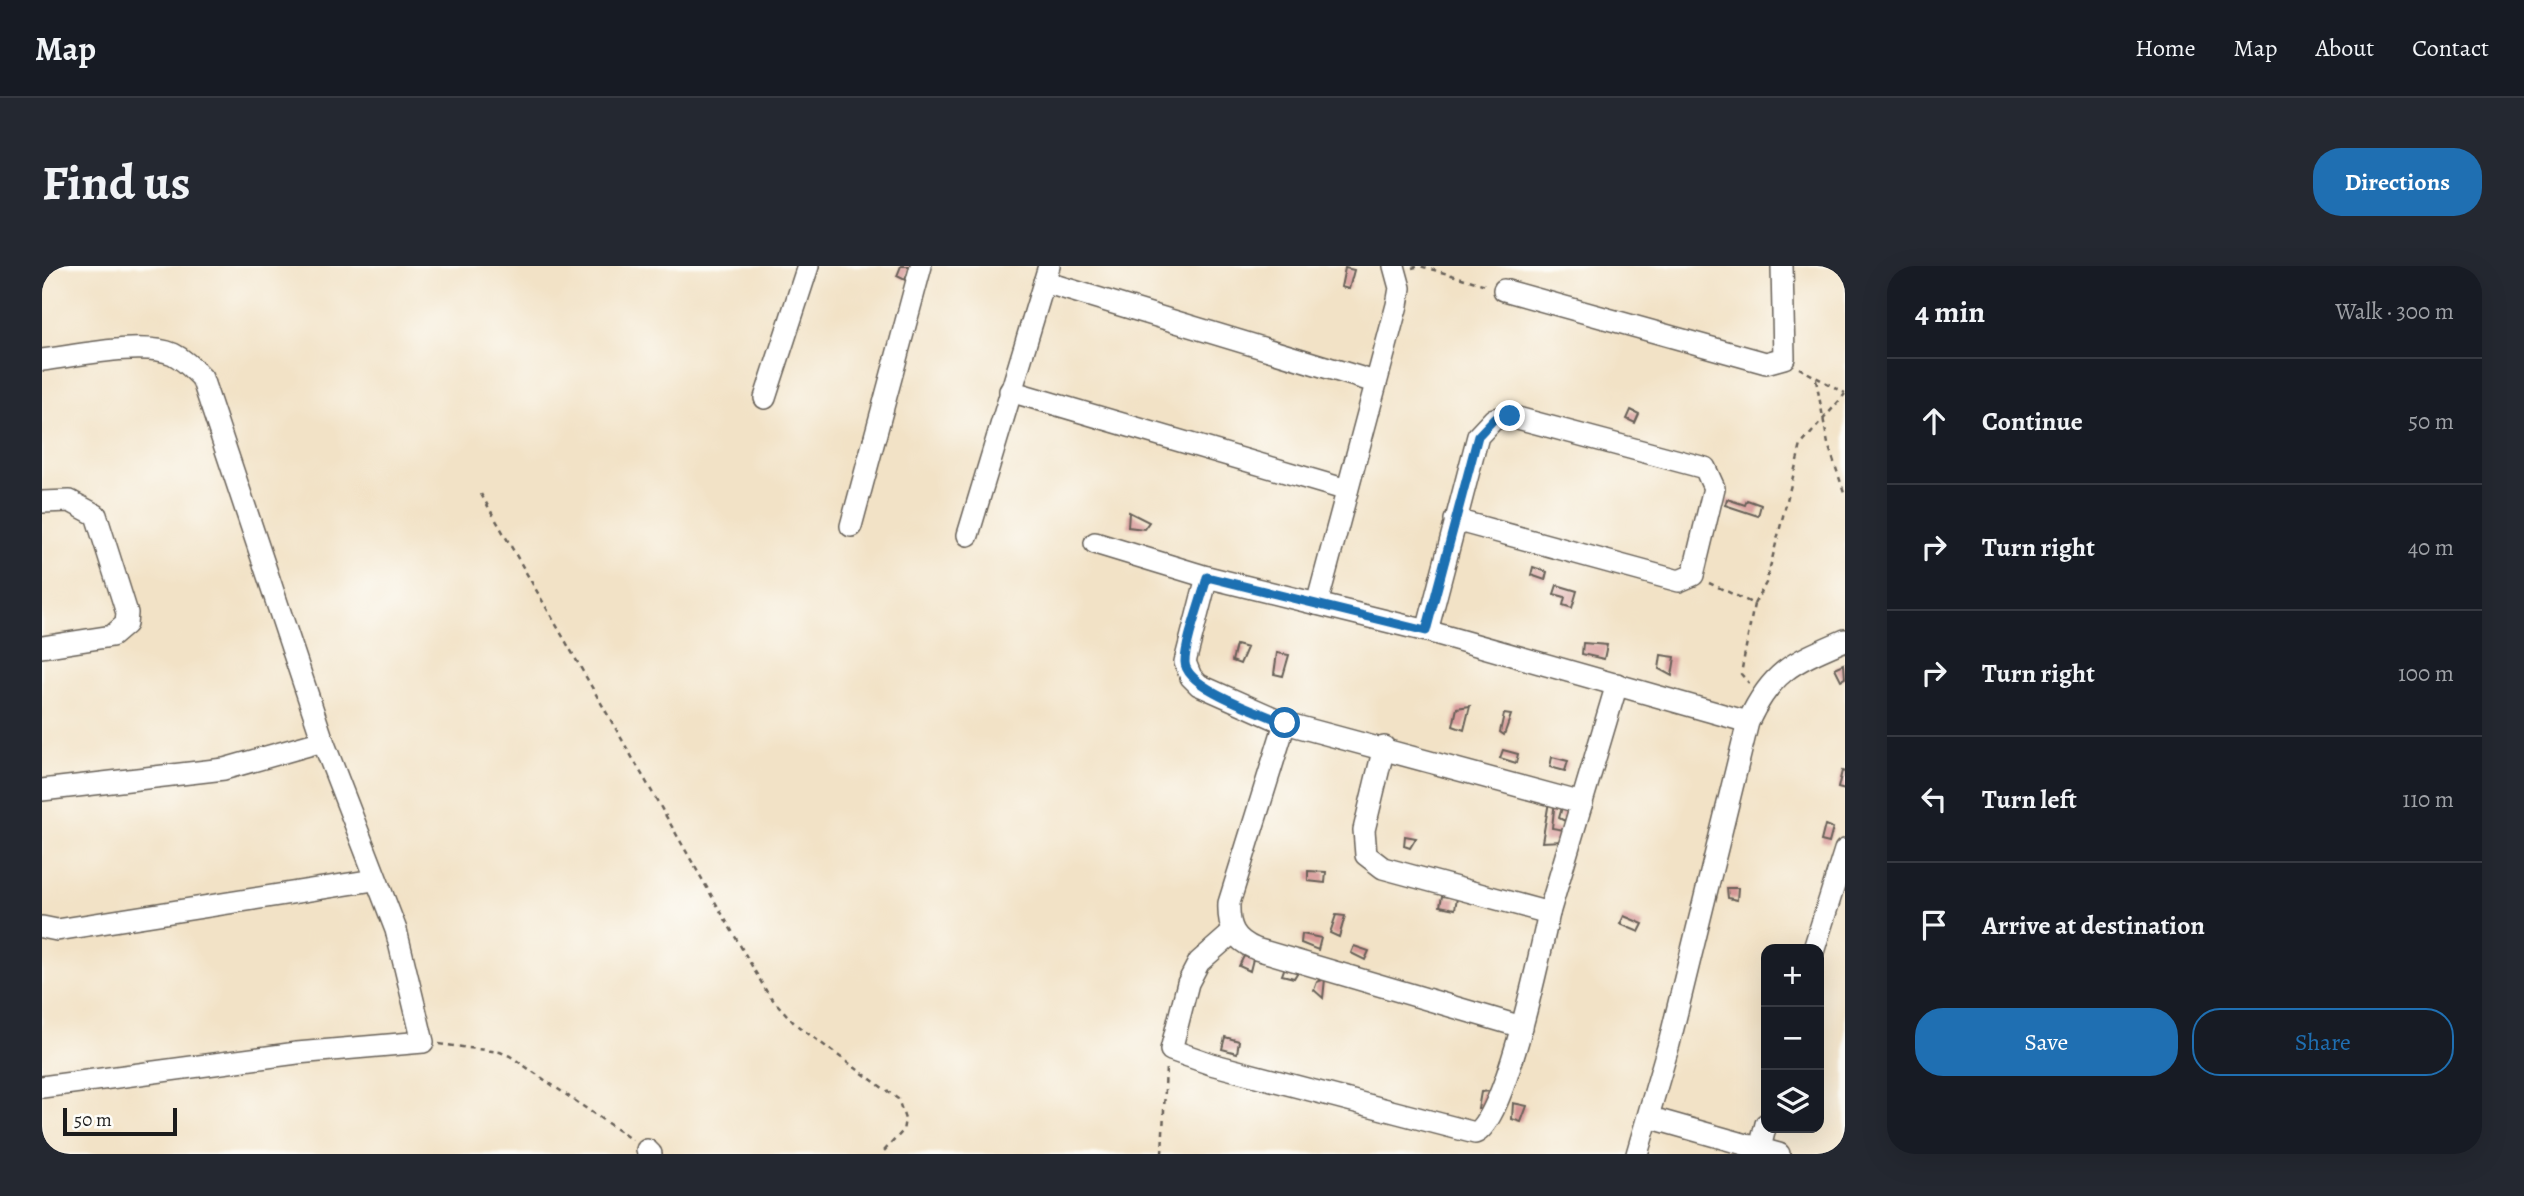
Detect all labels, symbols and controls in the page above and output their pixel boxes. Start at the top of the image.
text: Map [35,26,96,71]
text: Home [2135,32,2196,64]
text: Map [2234,32,2278,64]
text: About [2316,32,2374,64]
text: Contact [2412,32,2489,64]
button: Directions [2313,148,2482,216]
text: Find us [42,149,190,216]
text: 4 min [1915,292,1985,332]
text: Walk · 300 m [2335,296,2454,327]
route end [1494,400,1525,431]
icon: ahead [1915,402,1953,440]
text: Continue [1982,404,2083,439]
text: 50 m [2408,406,2454,437]
icon: right [1915,528,1953,566]
text: Turn right [1982,530,2095,565]
text: 40 m [2408,532,2454,563]
icon: right [1915,654,1953,692]
text: Turn right [1982,656,2095,691]
text: 100 m [2398,658,2454,689]
route start [1269,707,1300,738]
icon: left [1915,780,1953,818]
text: Turn left [1982,782,2077,817]
text: 110 m [2402,784,2454,815]
icon: arrive [1915,906,1953,944]
text: Arrive at destination [1982,908,2205,943]
map controls [1761,944,1824,1133]
button: + [1761,944,1824,1007]
button: − [1761,1007,1824,1070]
button: Save [1915,1008,2178,1076]
button: Share [2192,1008,2454,1076]
button: layers [1761,1070,1824,1133]
scale bar [63,1105,177,1137]
text: 50 m [74,1107,112,1133]

